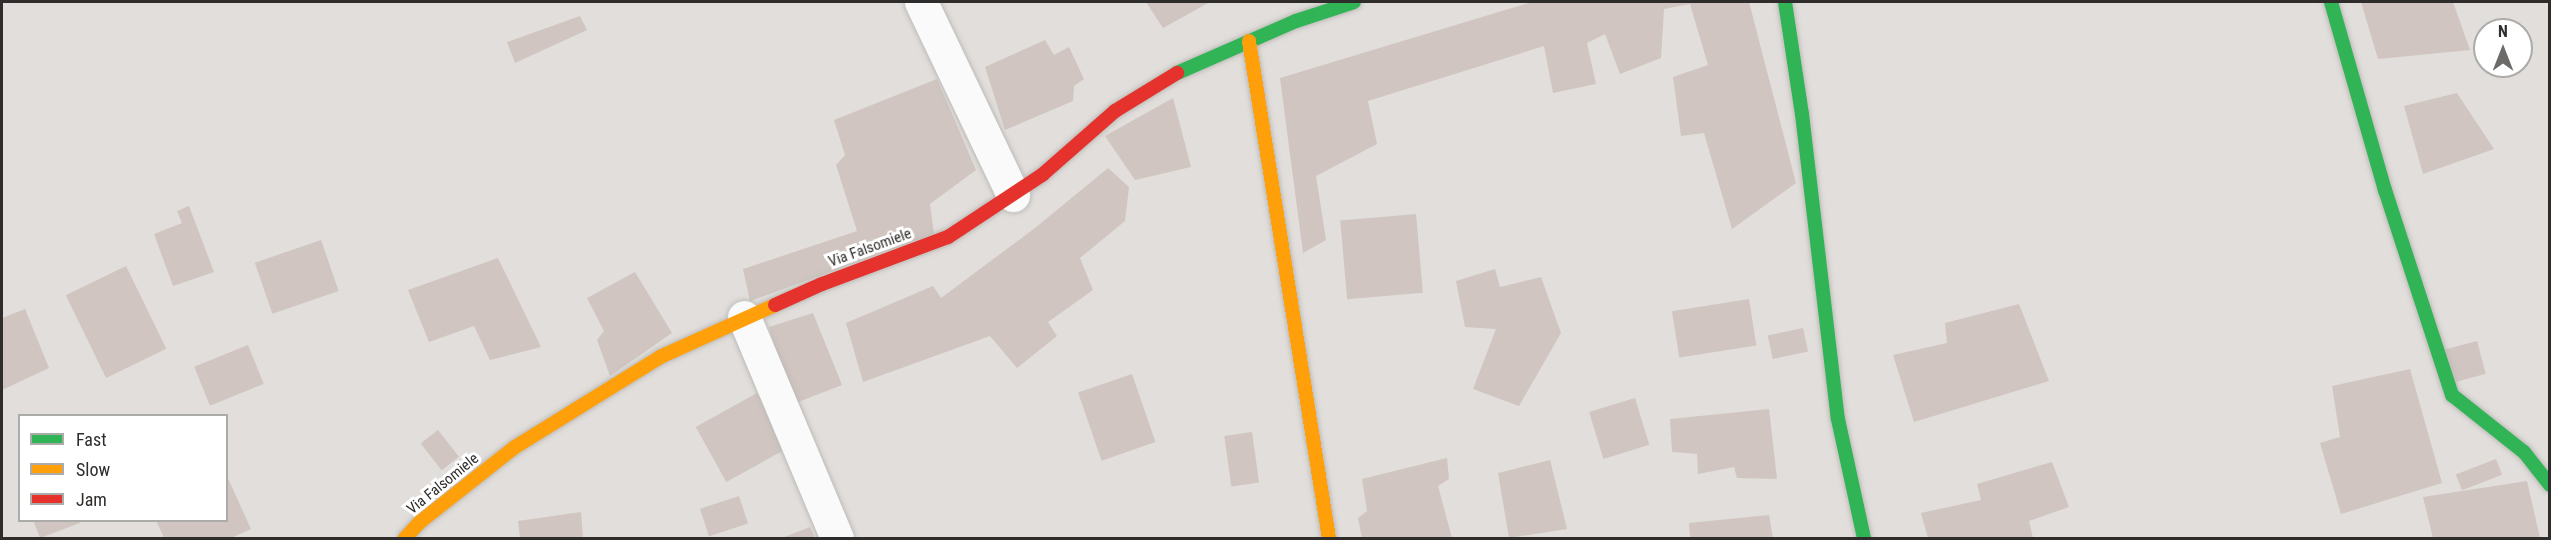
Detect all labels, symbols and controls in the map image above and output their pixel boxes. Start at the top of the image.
north arrow [2473,18,2533,78]
text: N [2498,22,2508,41]
street label: Via Falsomiele [826,225,914,271]
legend [18,414,228,522]
text: Fast [76,429,107,450]
street label: Via Falsomiele [404,450,482,518]
text: Slow [76,459,110,480]
text: Jam [76,489,107,510]

